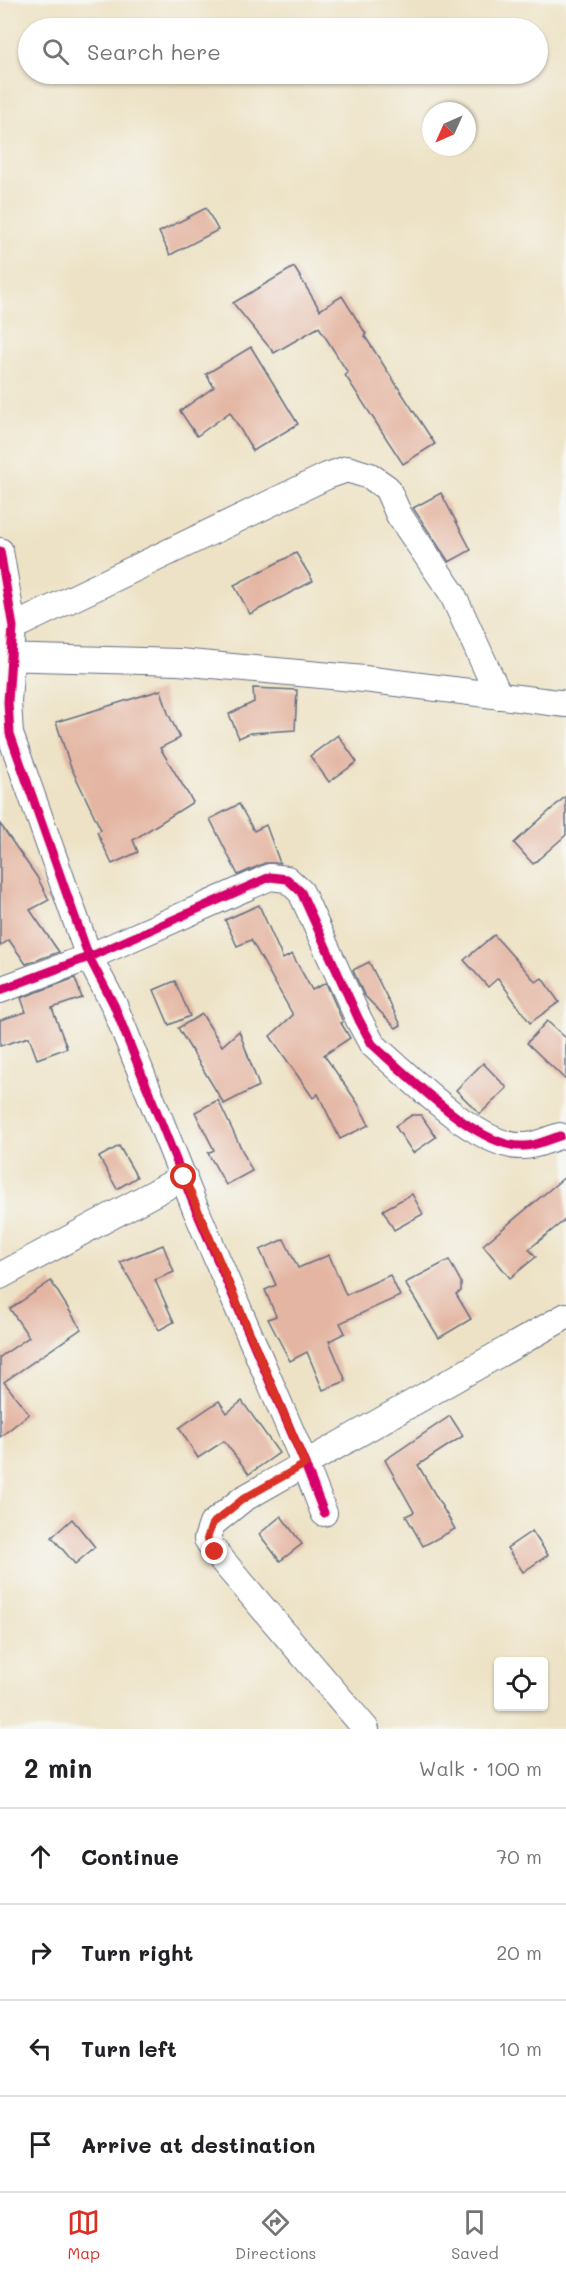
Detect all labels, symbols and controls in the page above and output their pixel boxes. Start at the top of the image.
search box [18,18,548,84]
icon: search [39,35,72,68]
text: Search here [87,37,221,66]
north arrow [422,102,476,156]
route start [170,1163,196,1189]
route end [201,1538,227,1564]
map controls [494,1657,548,1711]
button: locate [494,1657,548,1711]
text: 2 min [24,1751,92,1785]
text: Walk · 100 m [419,1755,542,1781]
icon: ahead [24,1840,57,1873]
text: Continue [81,1842,179,1871]
text: 70 m [496,1843,542,1869]
icon: right [24,1936,57,1969]
text: Turn right [81,1938,193,1967]
text: 20 m [496,1939,542,1965]
icon: left [24,2032,57,2065]
text: Turn left [81,2034,177,2063]
text: 10 m [498,2035,542,2061]
icon: arrive [24,2128,57,2161]
text: Arrive at destination [81,2130,316,2159]
tab: Map [67,2206,100,2263]
tab: Directions [235,2206,316,2263]
tab: Saved [451,2206,499,2263]

